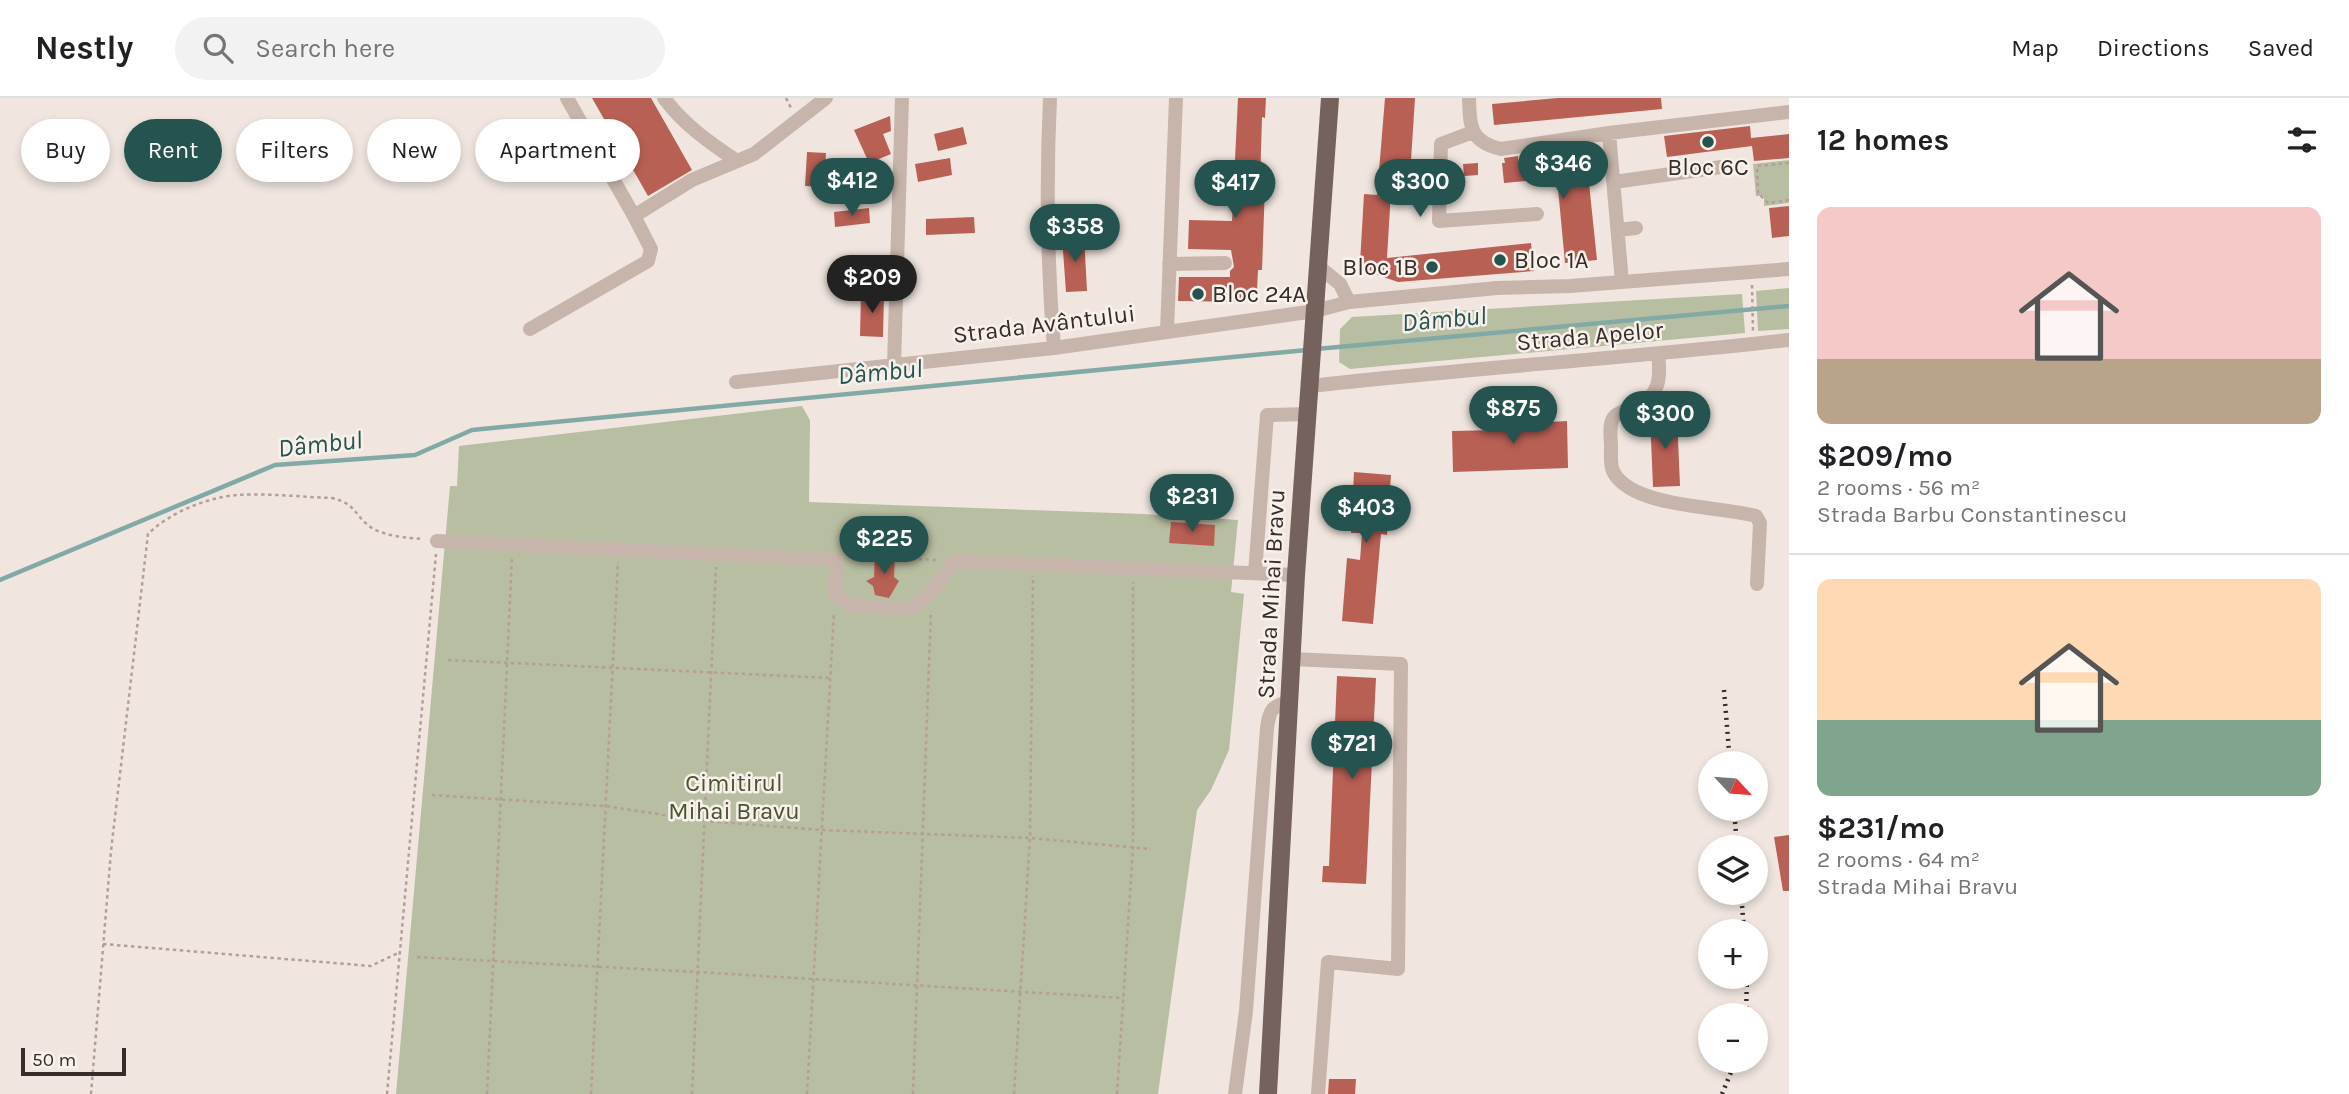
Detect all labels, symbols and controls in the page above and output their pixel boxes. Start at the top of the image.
search box [175,17,665,80]
text: Nestly [35,29,133,67]
icon: search [199,29,237,67]
text: Search here [255,33,395,64]
text: Map [2011,34,2059,62]
text: Directions [2097,34,2210,62]
text: Saved [2248,34,2314,62]
chip: Buy [21,119,110,182]
chip: Rent [124,119,222,182]
chip: Filters [236,119,353,182]
chip: New [367,119,461,182]
chip: Apartment [475,119,640,182]
icon: filters [2283,121,2321,159]
text: 12 homes [1817,122,1949,158]
marker: Bloc 6C [1700,134,1716,150]
pin: $346 [1522,141,1604,201]
text: $346 [1534,150,1592,177]
place label: Bloc 6C [1667,153,1749,181]
pin: $412 [811,158,893,218]
pin: $300 [1379,159,1461,219]
pin: $417 [1194,160,1276,220]
text: $412 [826,167,878,194]
text: $300 [1390,168,1450,195]
text: $417 [1210,169,1260,196]
pin: $358 [1034,204,1116,264]
text: $358 [1046,213,1104,240]
place label: Bloc 1A [1514,246,1589,274]
marker: Bloc 1A [1492,252,1508,268]
place label: Bloc 1B [1342,253,1418,281]
icon: home [2006,253,2132,379]
pin: $209 [831,256,913,315]
marker: Bloc 1B [1424,259,1440,275]
text: $209 [843,264,901,291]
place label: Bloc 24A [1212,280,1306,308]
marker: Bloc 24A [1190,286,1206,302]
street label: Strada Avântului [951,299,1137,349]
water label: Dâmbul [1400,300,1488,338]
street label: Strada Apelor [1515,316,1665,356]
water label: Dâmbul [836,353,924,391]
pin: $875 [1472,386,1554,446]
pin: $300 [1624,392,1706,451]
text: $875 [1485,395,1541,422]
text: $300 [1635,400,1695,427]
water label: Dâmbul [276,424,364,464]
text: $209/mo [1817,438,1953,474]
pin: $231 [1151,474,1233,534]
text: 2 rooms · 56 m² [1817,474,1980,501]
text: $231 [1166,483,1218,510]
pin: $403 [1325,486,1407,545]
street label: Strada Mihai Bravu [1252,488,1290,700]
text: $403 [1337,494,1395,521]
text: Strada Barbu Constantinescu [1817,501,2127,528]
pin: $225 [843,517,925,576]
text: $225 [855,525,913,552]
icon: home [2006,625,2132,751]
pin: $721 [1311,722,1393,781]
text: $721 [1327,730,1377,757]
north arrow [1698,751,1768,821]
map controls [1698,751,1768,1073]
park label: Cimitirul Mihai Bravu [668,769,800,825]
text: $231/mo [1817,810,1945,846]
button: layers [1698,835,1768,905]
text: 2 rooms · 64 m² [1817,846,1980,873]
text: Strada Mihai Bravu [1817,873,2018,900]
button: + [1698,919,1768,989]
button: − [1698,1003,1768,1073]
scale bar [21,1045,126,1077]
text: 50 m [32,1049,76,1071]

